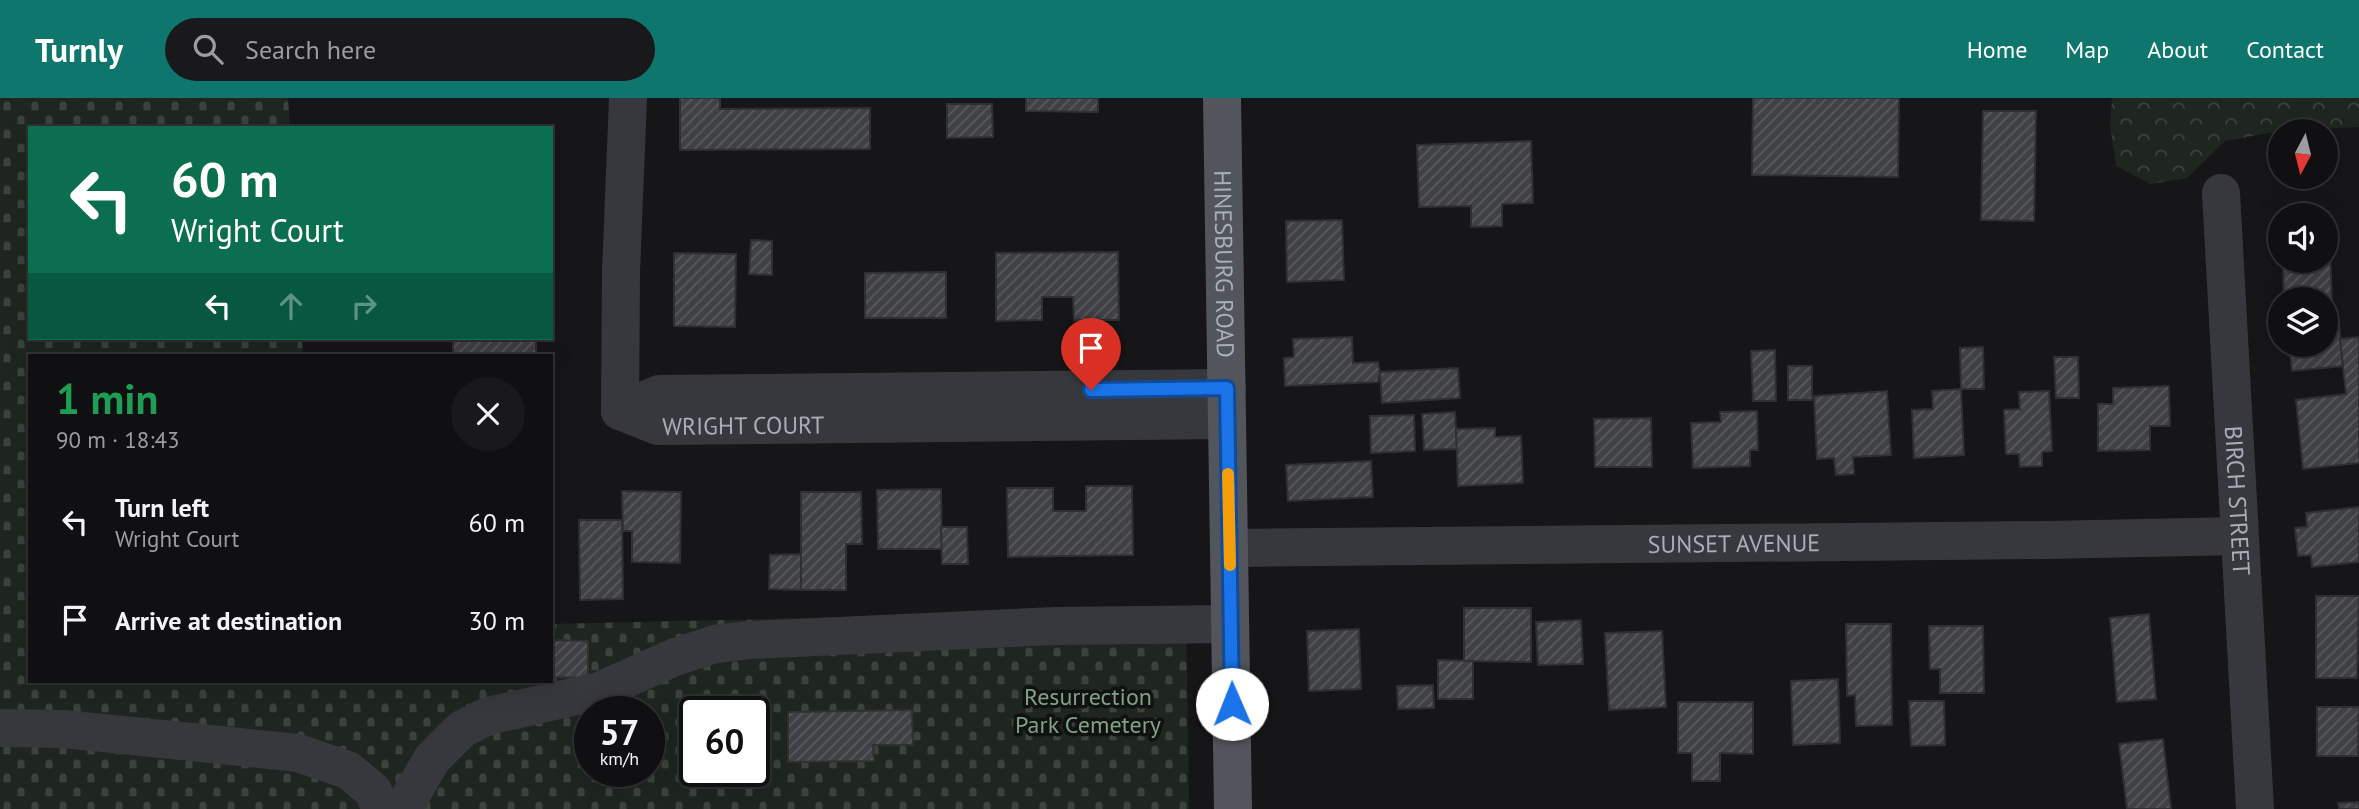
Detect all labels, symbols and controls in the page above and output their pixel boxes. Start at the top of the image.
search box [165,18,655,81]
text: Turnly [35,28,123,71]
icon: search [189,30,227,68]
text: Search here [245,33,376,66]
text: Home [1967,34,2027,65]
text: Map [2065,34,2109,65]
text: About [2147,34,2208,65]
text: Contact [2246,34,2324,65]
north arrow [2268,119,2338,189]
map controls [2268,119,2338,357]
text: 60 m [171,147,278,211]
icon: left [56,154,147,245]
street label: HINESBURG ROAD [1208,170,1242,358]
button: sound [2268,203,2338,273]
text: Wright Court [171,209,344,251]
icon: left [199,287,237,325]
icon: ahead [272,287,310,325]
icon: right [345,287,383,325]
button: layers [2268,287,2338,357]
pin [1061,318,1121,390]
icon: arrive [1072,329,1110,367]
text: 1 min [56,371,158,426]
button: close [451,377,525,451]
street label: WRIGHT COURT [662,409,824,441]
text: 90 m · 18:43 [56,425,180,454]
street label: BIRCH STREET [2218,425,2258,576]
text: Turn left [115,491,209,524]
icon: left [56,503,94,541]
text: 60 m [469,506,525,539]
text: Wright Court [115,524,239,553]
street label: SUNSET AVENUE [1648,527,1820,559]
icon: arrive [56,601,94,639]
text: Arrive at destination [115,604,342,637]
text: 30 m [469,604,525,637]
position arrow [1195,667,1269,741]
park label: Resurrection Park Cemetery [1015,681,1161,740]
speed limit sign: 60 [679,696,770,787]
text: 57 [600,709,639,755]
text: km/h [600,747,639,770]

